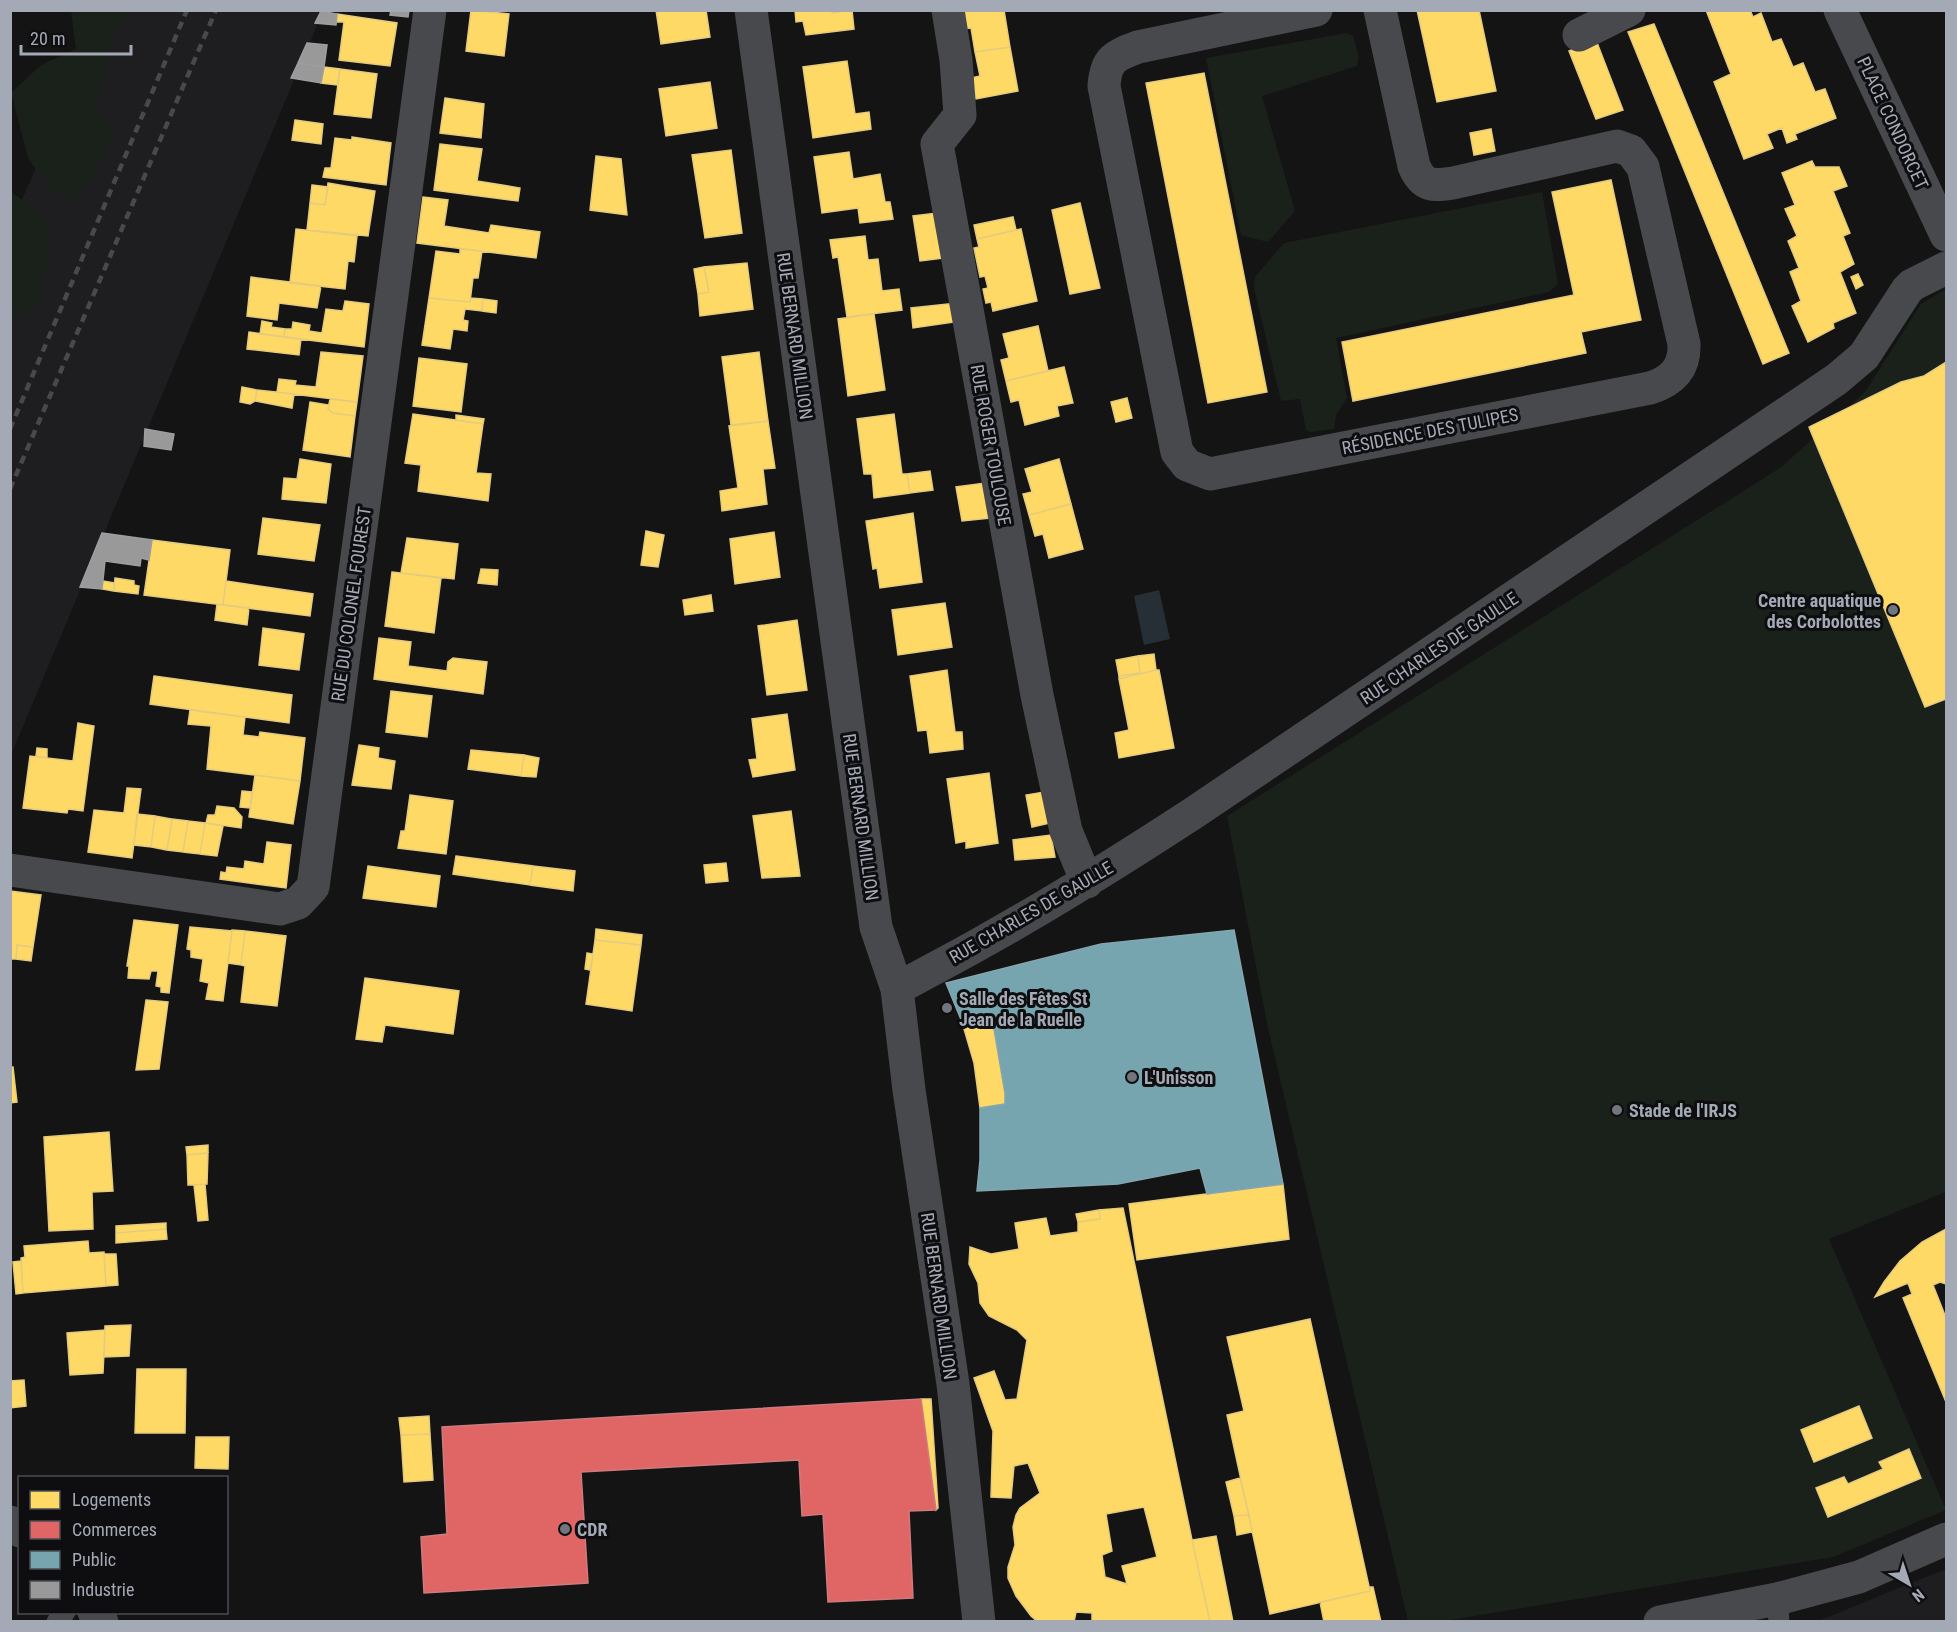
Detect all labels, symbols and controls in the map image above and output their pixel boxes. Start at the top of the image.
scale bar [21,18,130,56]
text: 20 m [30,28,65,49]
street label: PLACE CONDORCET [1853,53,1933,193]
street label: RUE BERNARD MILLION [773,251,817,421]
street label: RUE ROGER TOULOUSE [966,363,1016,527]
street label: RÉSIDENCE DES TULIPES [1340,404,1520,458]
street label: RUE DU COLONEL FOUREST [327,505,375,703]
street label: RUE CHARLES DE GAULLE [1356,587,1522,709]
place label: Centre aquatique des Corbolottes [1758,590,1881,632]
marker: Centre aquatique des Corbolottes [1886,603,1900,617]
street label: RUE BERNARD MILLION [839,732,883,902]
street label: RUE CHARLES DE GAULLE [945,856,1117,967]
place label: Salle des Fêtes St Jean de la Ruelle [959,988,1088,1030]
marker: Salle des Fêtes St Jean de la Ruelle [940,1001,954,1015]
place label: L'Unisson [1144,1067,1213,1088]
marker: L'Unisson [1125,1070,1139,1084]
place label: Stade de l'IRJS [1629,1100,1737,1121]
marker: Stade de l'IRJS [1610,1103,1624,1117]
street label: RUE BERNARD MILLION [917,1211,961,1381]
legend [18,1476,228,1614]
text: Logements [72,1489,151,1510]
text: Commerces [72,1519,157,1540]
place label: CDR [577,1519,607,1540]
marker: CDR [558,1522,572,1536]
text: Public [72,1549,116,1570]
north arrow [1879,1554,1939,1614]
text: Industrie [72,1579,134,1600]
text: N [1908,1585,1928,1606]

